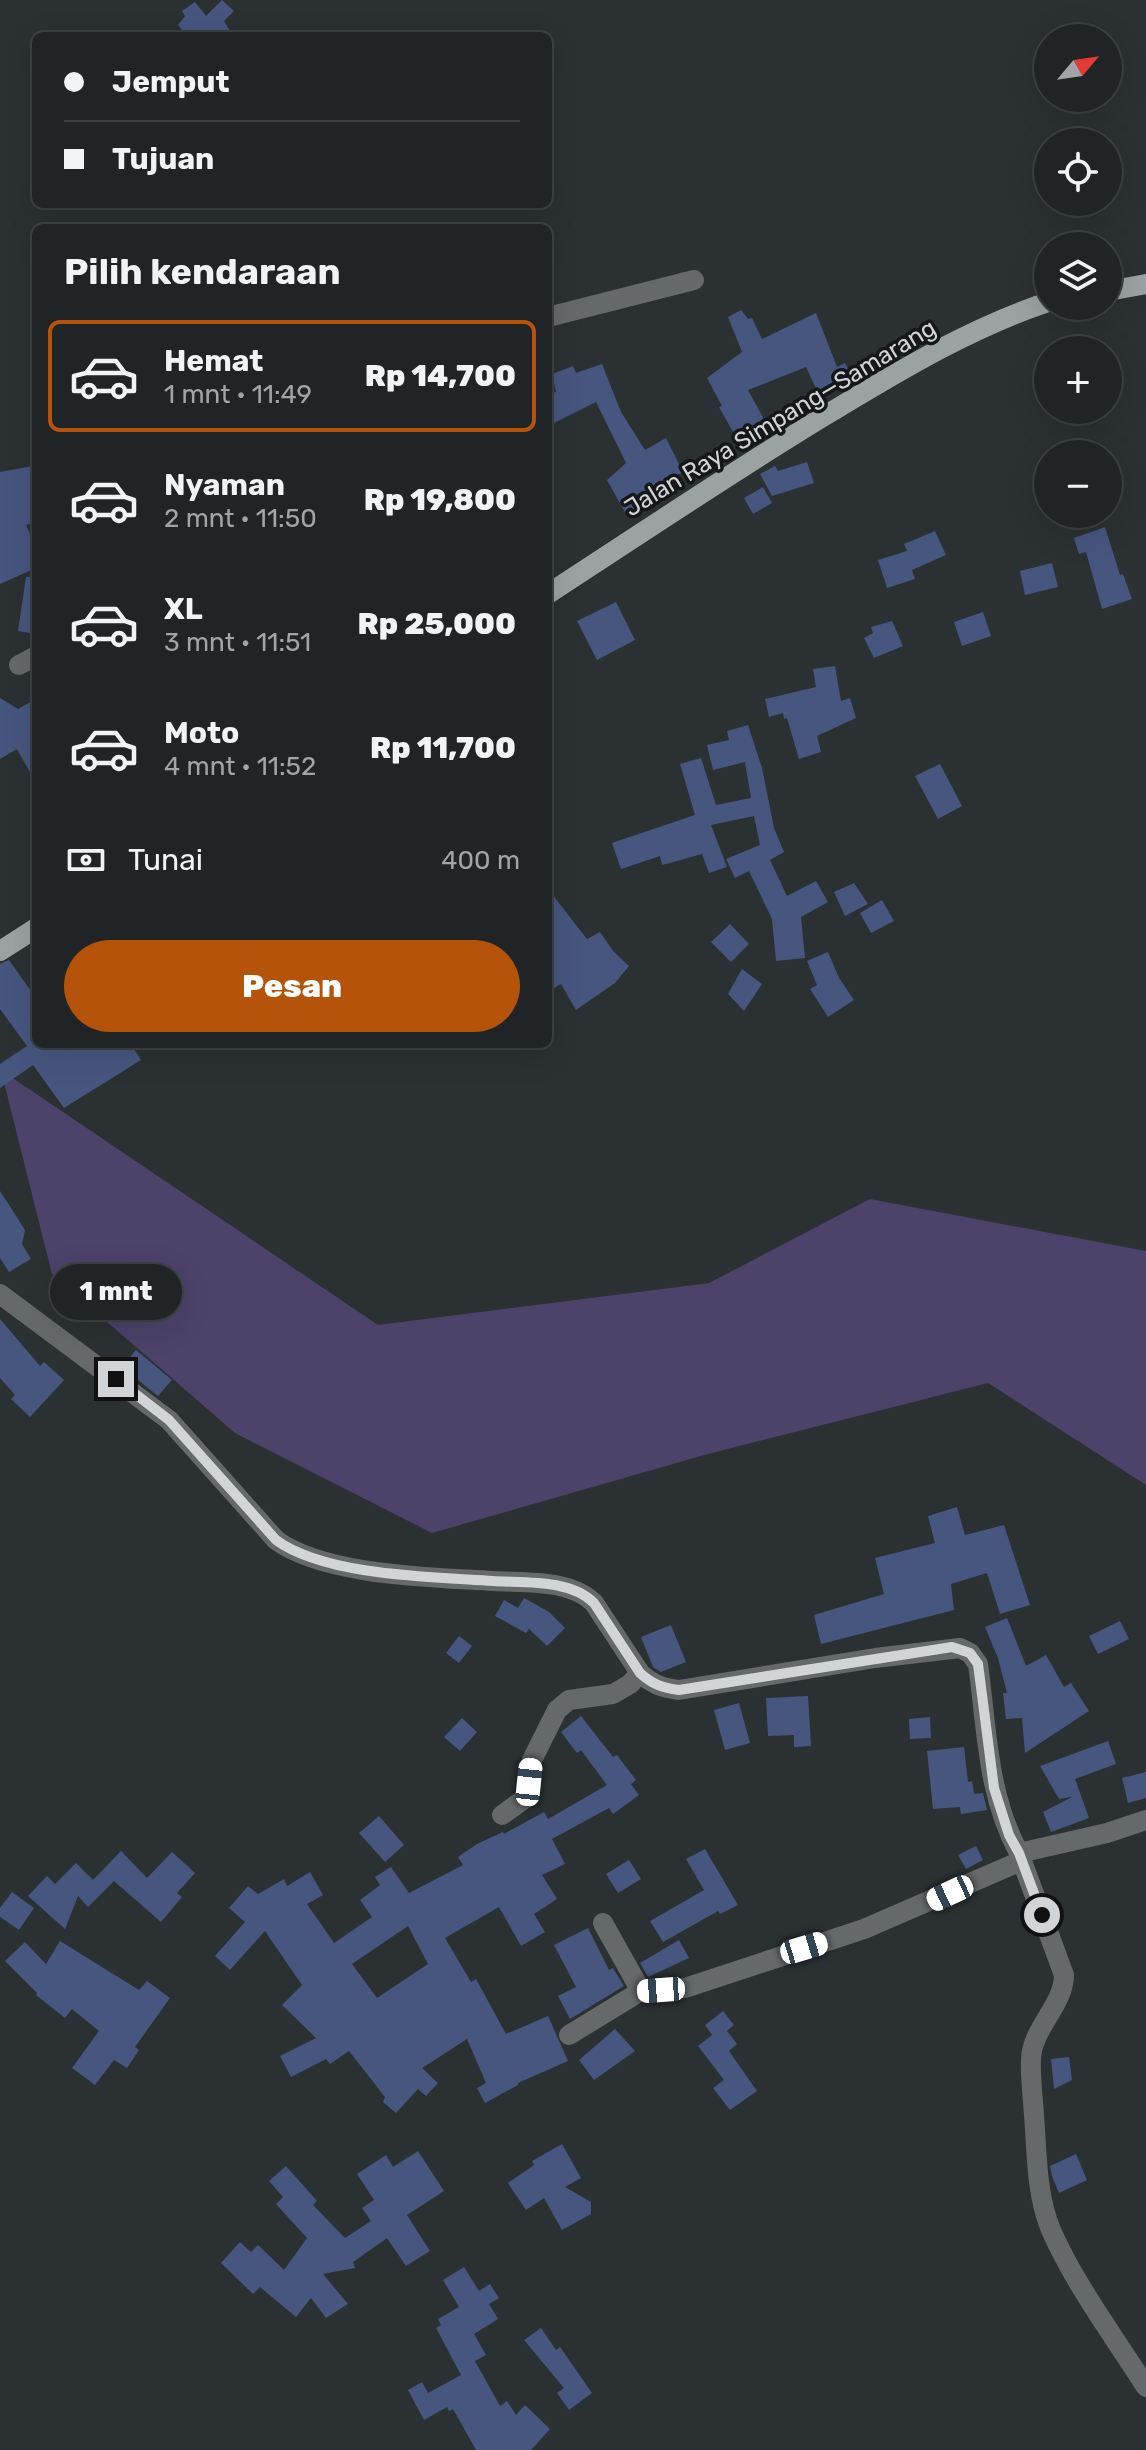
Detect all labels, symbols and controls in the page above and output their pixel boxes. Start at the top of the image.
north arrow [1034,24,1122,112]
map controls [1034,24,1122,528]
text: Jemput [112,64,230,100]
button: locate [1034,128,1122,216]
text: Tujuan [112,141,214,177]
button: layers [1034,232,1122,320]
text: Pilih kendaraan [64,250,341,293]
street label: Jalan Raya Simpang—Samarang [619,314,941,522]
button: + [1034,336,1122,424]
icon: car [68,340,140,412]
text: Hemat [164,343,263,379]
text: Rp 14,700 [365,358,516,394]
text: 1 mnt · 11:49 [164,379,312,410]
button: − [1034,440,1122,528]
icon: car [68,464,140,536]
text: Nyaman [164,467,285,503]
text: Rp 19,800 [364,482,516,518]
text: 2 mnt · 11:50 [164,503,317,534]
icon: car [68,588,140,660]
text: XL [164,591,203,627]
text: Rp 25,000 [358,606,516,642]
text: 3 mnt · 11:51 [164,627,311,658]
icon: car [68,712,140,784]
text: Moto [164,715,239,751]
text: Rp 11,700 [370,730,516,766]
text: 4 mnt · 11:52 [164,751,316,782]
icon: cash [64,838,108,882]
text: Tunai [128,842,203,878]
text: 400 m [441,845,520,876]
button: Pesan [64,940,520,1032]
callout: 1 mnt [50,1263,182,1319]
text: 1 mnt [80,1276,153,1307]
route end [98,1361,134,1397]
car [515,1757,543,1807]
car [923,1872,977,1914]
route start [1024,1897,1060,1933]
car [778,1930,830,1966]
car [636,1976,686,2004]

